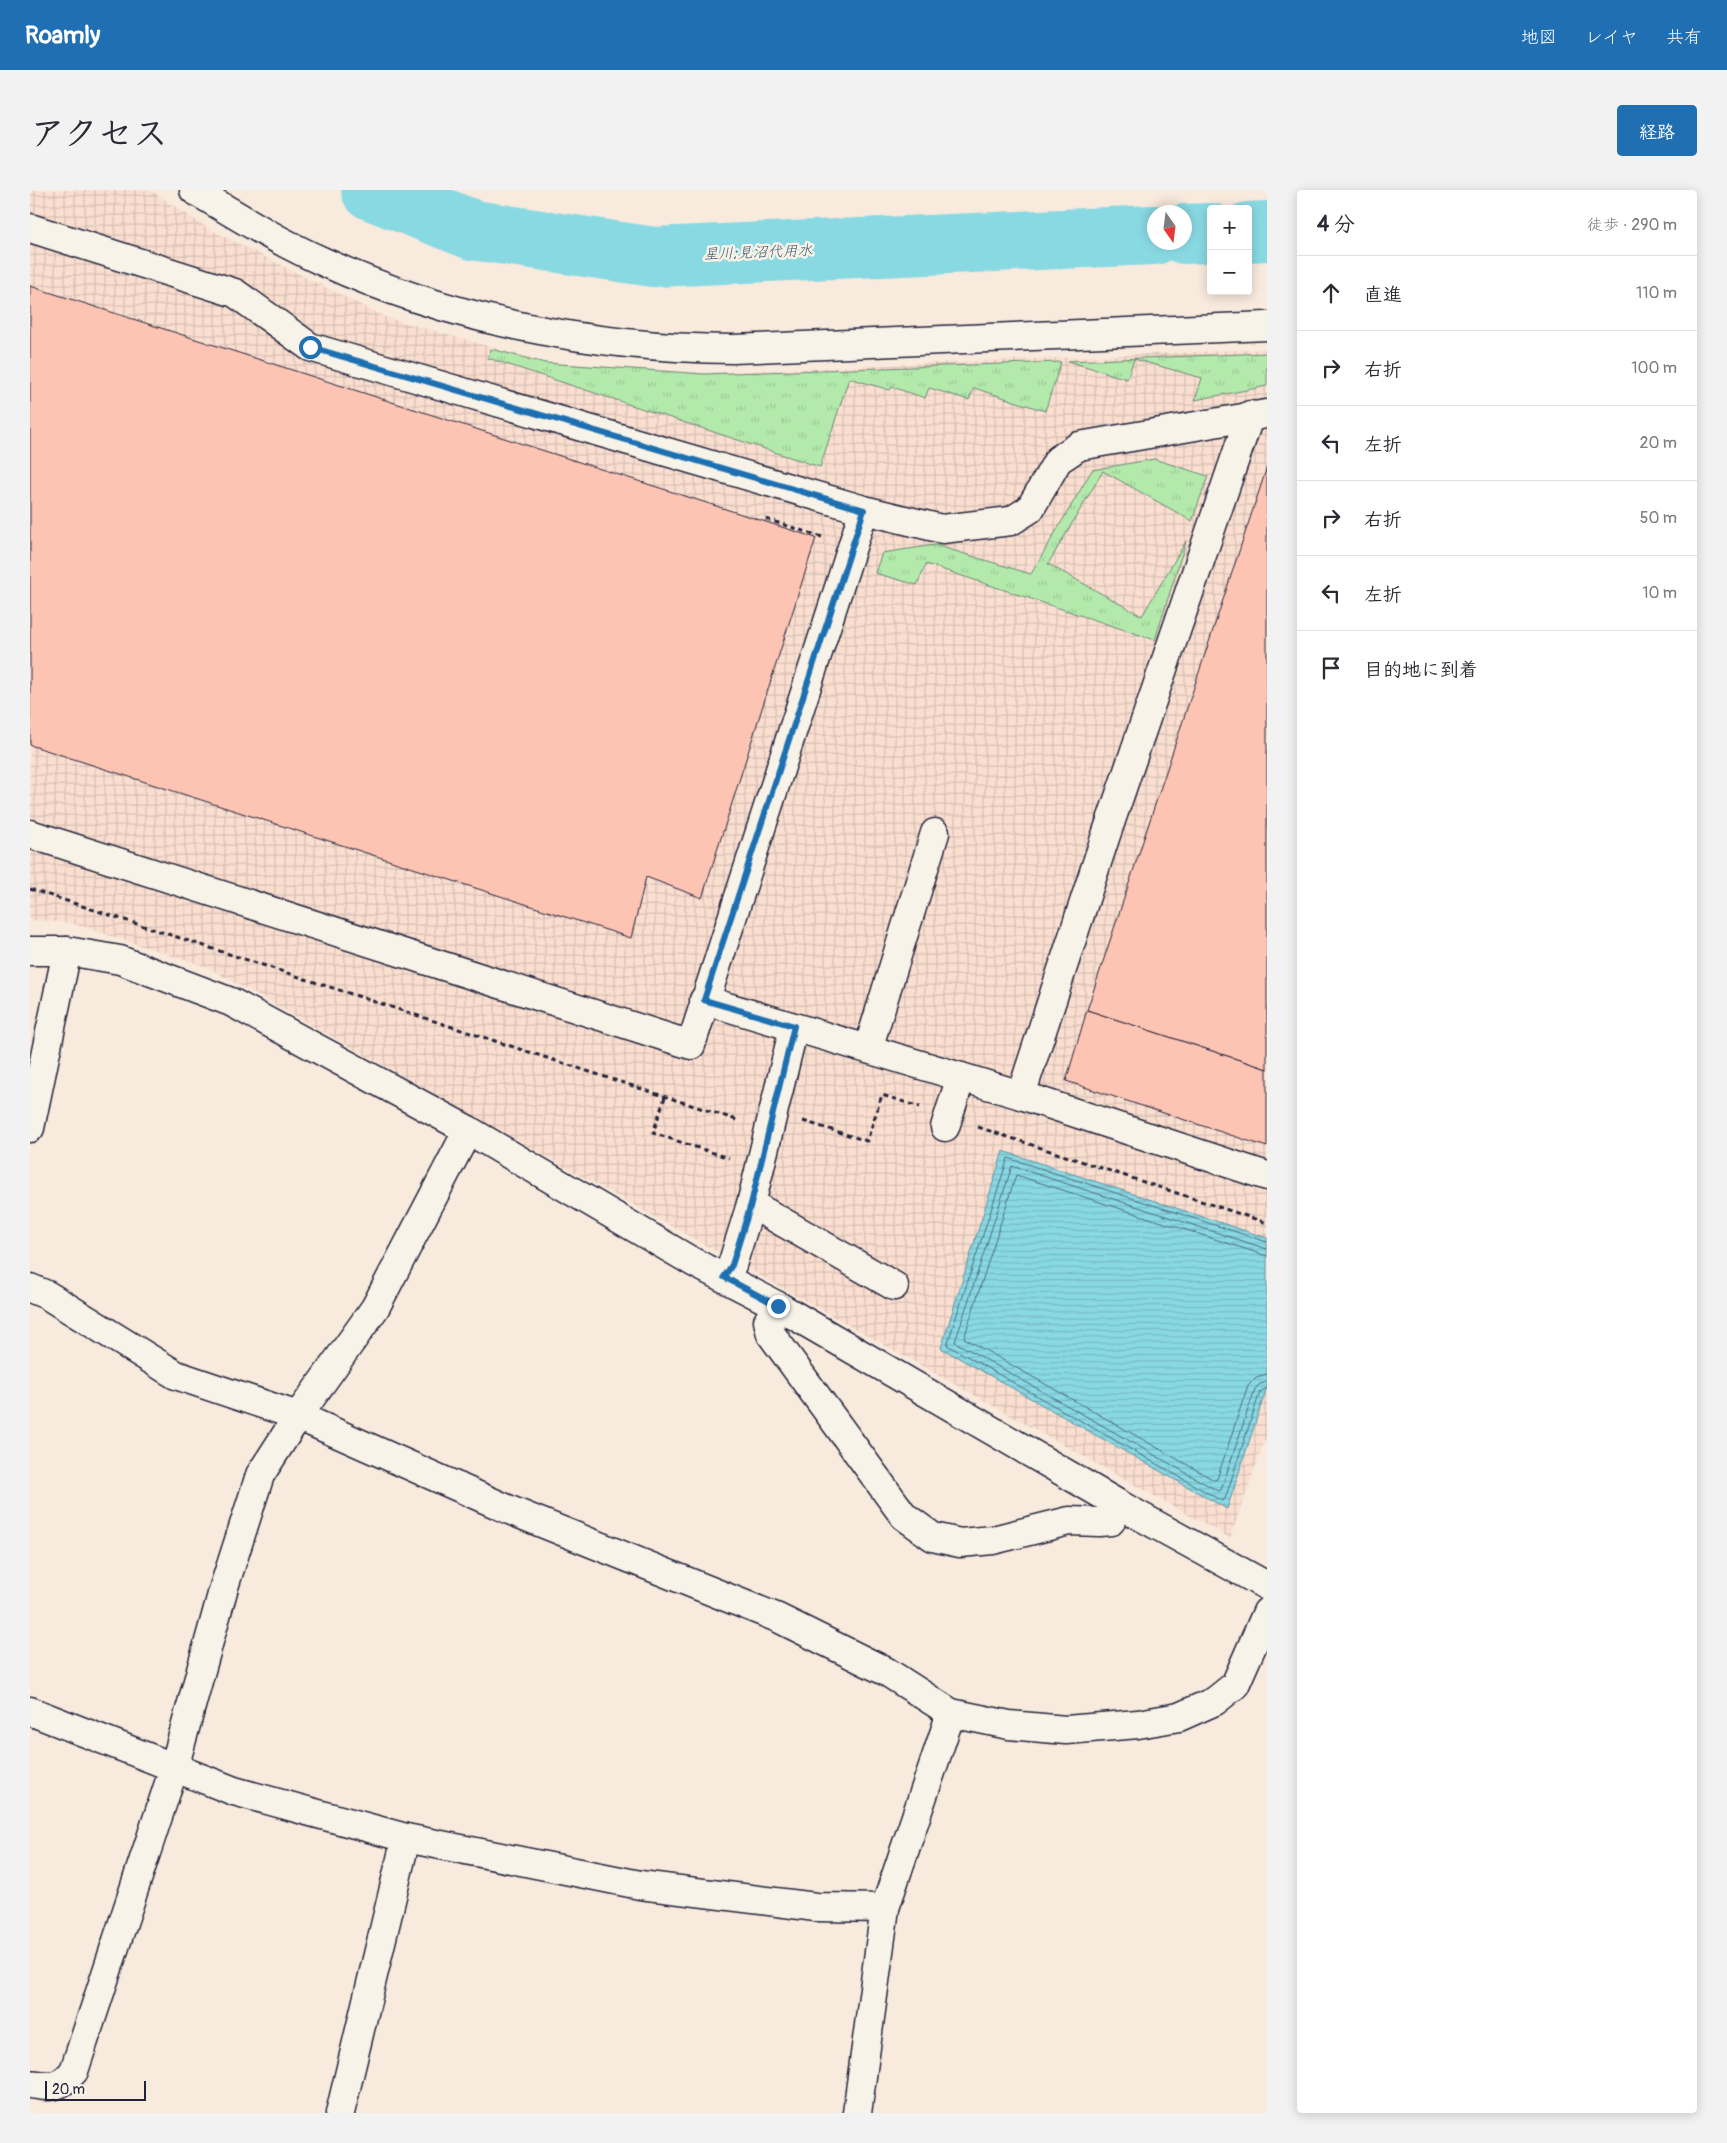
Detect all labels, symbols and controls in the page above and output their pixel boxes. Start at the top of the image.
text: Roamly [25,21,100,50]
text: 地図 [1521,26,1557,49]
text: レイヤ [1585,26,1638,49]
text: 共有 [1666,26,1702,49]
button: 経路 [1617,105,1697,156]
text: アクセス [30,112,168,156]
north arrow [1147,205,1192,250]
map controls [1207,205,1252,295]
button: + [1207,205,1252,250]
text: 4 分 [1317,211,1355,238]
text: 徒歩 · 290 m [1587,215,1677,235]
water label: 星川;見沼代用水 [703,241,813,264]
button: − [1207,250,1252,295]
icon: ahead [1317,279,1345,307]
text: 直進 [1364,283,1402,307]
text: 110 m [1636,283,1677,303]
route start [299,336,322,359]
icon: right [1317,354,1345,382]
text: 右折 [1364,358,1402,382]
text: 100 m [1631,358,1677,378]
icon: left [1317,429,1345,457]
text: 左折 [1364,433,1402,457]
text: 20 m [1639,433,1677,453]
icon: right [1317,504,1345,532]
text: 右折 [1364,508,1402,532]
text: 50 m [1640,508,1677,528]
icon: left [1317,579,1345,607]
text: 左折 [1364,583,1402,607]
text: 10 m [1642,583,1677,603]
icon: arrive [1317,654,1345,682]
text: 目的地に到着 [1364,658,1478,682]
route end [767,1295,790,1318]
scale bar [45,2078,146,2101]
text: 20 m [52,2081,85,2098]

